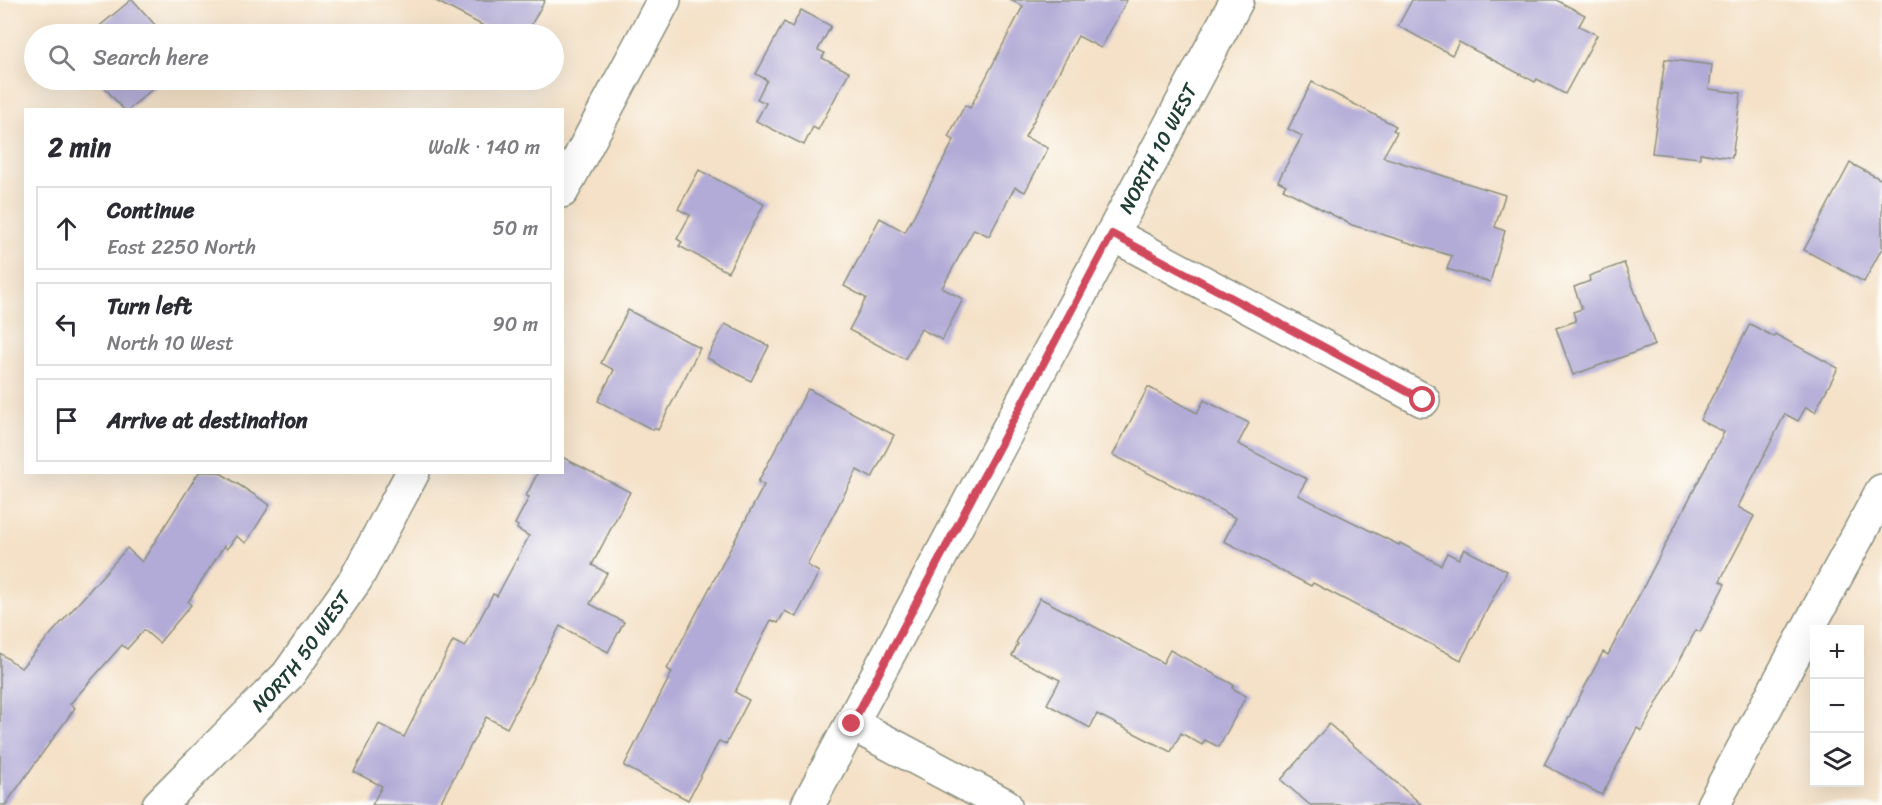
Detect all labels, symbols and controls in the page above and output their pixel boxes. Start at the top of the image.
search box [24,24,564,90]
text: Search here [93,38,209,77]
icon: search [45,41,78,74]
street label: NORTH 10 WEST [1109,75,1208,220]
text: 2 min [48,124,111,170]
text: Walk · 140 m [428,130,540,165]
text: Continue [107,191,195,230]
text: 50 m [493,211,538,246]
icon: ahead [50,212,83,245]
text: East 2250 North [107,230,256,265]
text: Turn left [107,287,192,326]
text: 90 m [493,307,538,342]
icon: left [50,308,83,341]
text: North 10 West [107,326,234,361]
route start [1409,386,1435,412]
text: Arrive at destination [107,401,308,440]
icon: arrive [50,404,83,437]
street label: NORTH 50 WEST [243,581,361,720]
map controls [1810,625,1864,787]
button: + [1810,625,1864,679]
button: − [1810,679,1864,733]
route end [838,710,864,736]
button: layers [1810,733,1864,787]

